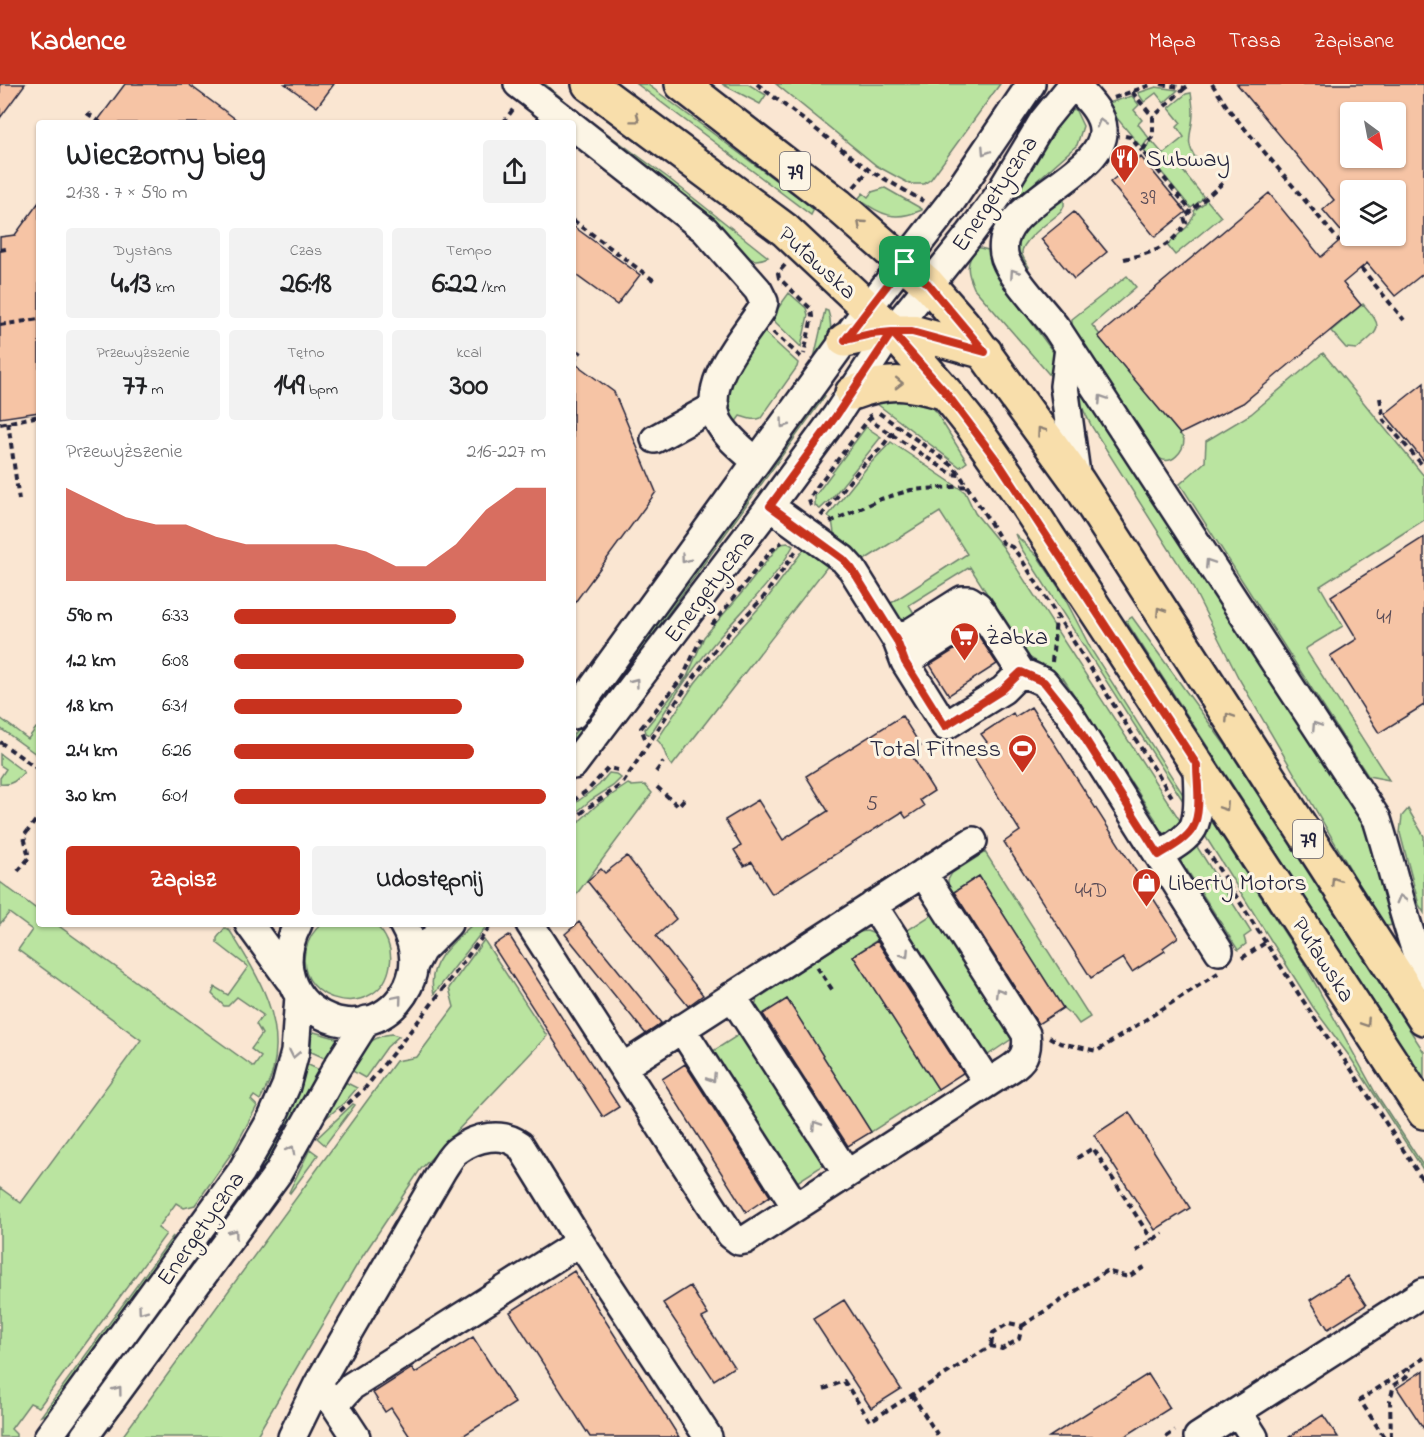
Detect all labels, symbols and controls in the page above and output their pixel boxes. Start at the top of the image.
text: Kadence [30,22,126,63]
text: Mapa [1149,27,1196,57]
text: Trasa [1229,27,1281,57]
text: Zapisane [1314,27,1394,57]
north arrow [1340,102,1406,168]
map controls [1340,102,1406,246]
one-way arrow [629,111,640,122]
one-way arrow [1096,118,1108,129]
street label: Energetyczna [944,129,1049,260]
text: Wieczorny bieg [66,132,266,180]
button: share [483,140,546,203]
restaurant icon: Subway [1109,142,1141,184]
place label: Subway [1146,143,1230,179]
one-way arrow [981,144,992,155]
road number: 79 [780,152,810,190]
text: 21:38 · 7 × 590 m [66,179,187,208]
button: layers [1340,180,1406,246]
house number: 39 [1141,184,1156,214]
street label: Puławska [769,219,864,309]
one-way arrow [857,220,868,231]
pin [879,236,930,287]
text: Dystans [114,239,172,263]
text: Czas [290,239,322,263]
text: Tempo [446,239,492,263]
icon: arrive [888,245,921,278]
text: 4.13 [111,263,151,307]
text: 26:18 [280,263,332,307]
text: 6:22 [432,263,478,307]
one-way arrow [1010,269,1021,280]
text: km [151,276,175,300]
text: /km [478,276,506,300]
text: Przewyższenie [96,341,190,365]
text: Tętno [287,341,325,365]
text: kcal [456,341,482,365]
text: 77 [122,365,147,409]
text: 149 [274,365,305,409]
text: 300 [450,365,488,409]
one-way arrow [895,377,904,389]
text: m [147,378,164,402]
text: bpm [305,378,338,402]
one-way arrow [1099,395,1110,406]
one-way arrow [780,418,791,429]
one-way arrow [1037,427,1048,438]
text: Przewyższenie [66,438,182,467]
text: 216–227 m [467,438,546,467]
street label: Energetyczna [657,524,766,652]
one-way arrow [681,552,692,563]
one-way arrow [1205,558,1216,569]
text: 590 m [66,602,113,631]
text: 6:33 [162,602,189,631]
house number: 41 [1376,603,1392,633]
one-way arrow [1157,607,1168,618]
supermarket icon: Żabka [949,620,981,662]
place label: Żabka [986,621,1048,656]
text: 1.2 km [66,647,116,676]
text: 6:08 [162,647,189,676]
one-way arrow [628,678,639,689]
text: 1.8 km [66,692,113,721]
text: 6:31 [162,692,187,721]
one-way arrow [1226,713,1237,724]
one-way arrow [1311,722,1323,732]
sports icon: Total Fitness [1006,732,1038,774]
place label: Total Fitness [870,733,1001,768]
text: 2.4 km [66,737,118,766]
text: 6:26 [162,737,191,766]
text: 3.0 km [66,782,116,811]
text: 6:01 [162,782,188,811]
house number: 5 [866,790,878,820]
one-way arrow [1217,801,1229,811]
road number: 79 [1293,820,1323,858]
button: Zapisz [66,846,300,915]
button: Udostępnij [312,846,546,915]
shop icon: Liberty Motors [1131,866,1163,908]
place label: Liberty Motors [1168,867,1307,903]
house number: 44D [1075,877,1107,907]
one-way arrow [1331,877,1342,888]
one-way arrow [1396,894,1408,905]
street label: Puławska [1281,911,1363,1010]
one-way arrow [897,948,909,958]
one-way arrow [995,988,1006,999]
one-way arrow [391,995,402,1006]
one-way arrow [1359,1016,1370,1027]
one-way arrow [288,1049,301,1059]
one-way arrow [705,1072,717,1082]
one-way arrow [811,1121,823,1131]
one-way arrow [284,1145,295,1156]
street label: Energetyczna [149,1165,256,1295]
one-way arrow [227,1229,238,1240]
one-way arrow [138,1303,149,1314]
one-way arrow [111,1386,122,1397]

